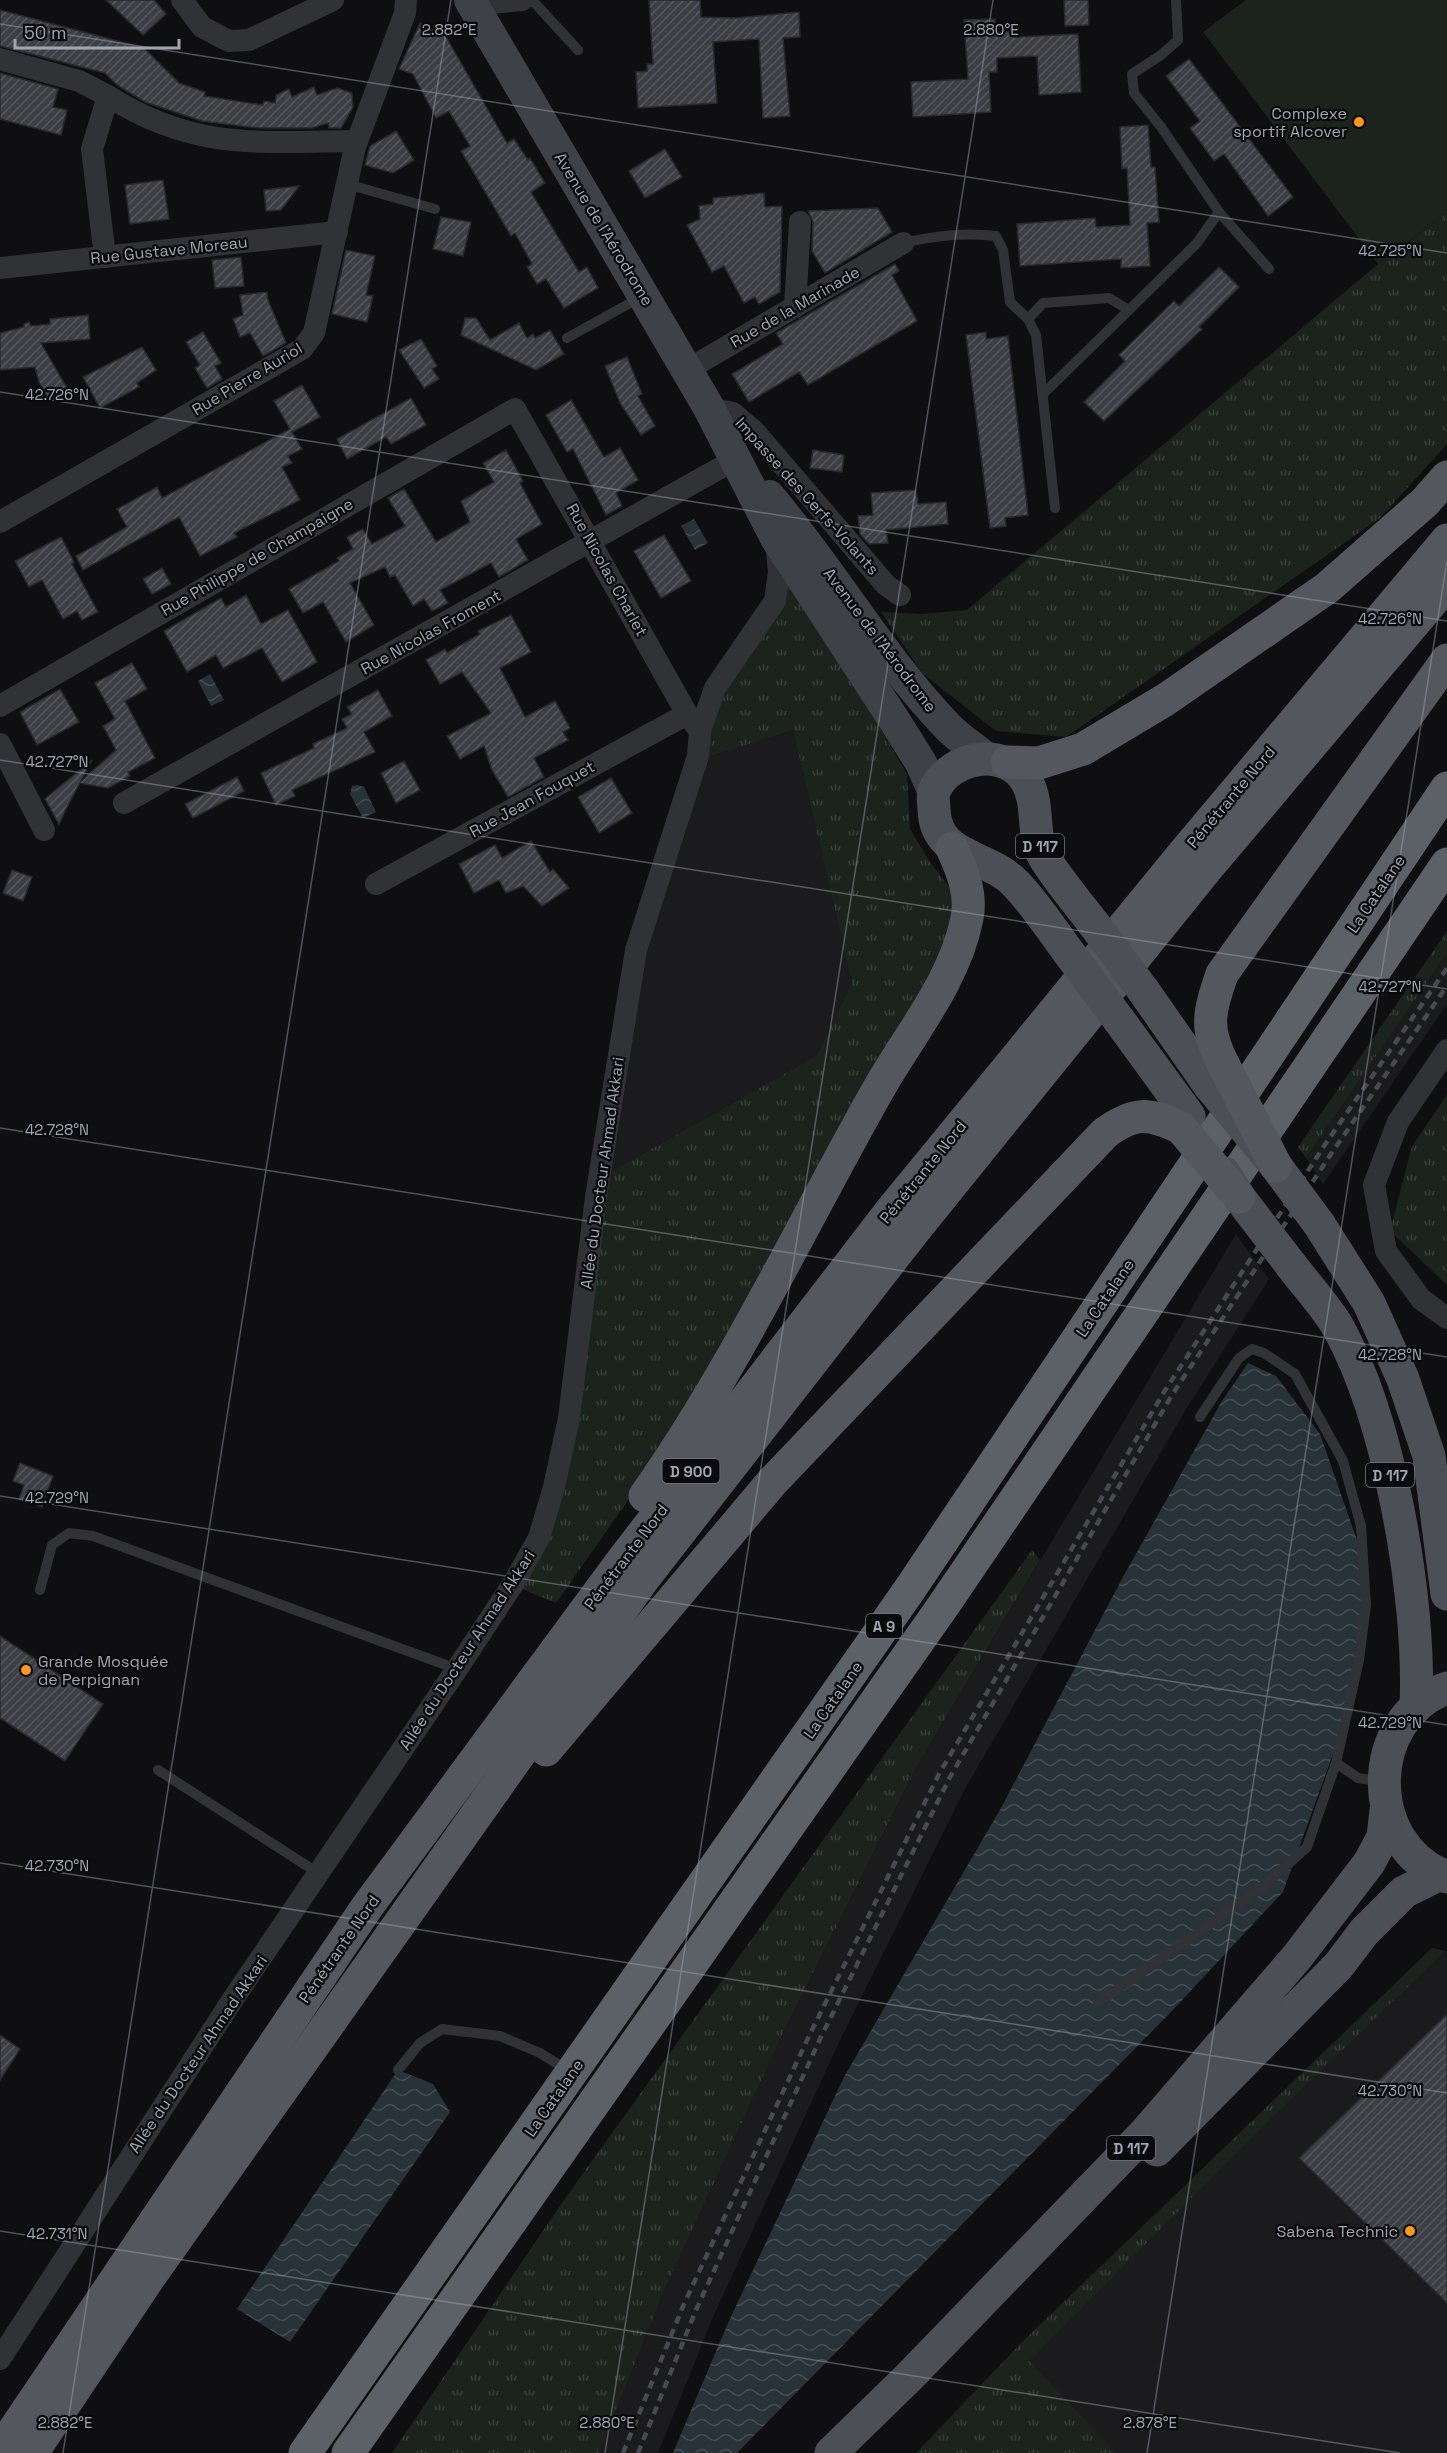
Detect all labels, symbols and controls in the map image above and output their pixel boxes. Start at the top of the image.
scale bar [15,12,178,50]
text: 2.882°E [422,20,476,39]
text: 2.880°E [963,20,1019,39]
text: 50 m [24,21,66,44]
place label: Complexe sportif Alcover [1233,103,1347,142]
marker: Complexe sportif Alcover [1352,115,1366,129]
street label: Avenue de l'Aérodrome [550,148,658,310]
street label: Rue Gustave Moreau [89,231,249,269]
text: 42.725°N [1358,241,1422,260]
street label: Rue de la Marinade [726,261,864,353]
street label: Rue Pierre Auriol [188,338,306,420]
text: 42.726°N [25,385,89,404]
street label: Impasse des Cerfs-Volants [731,413,883,579]
street label: Rue Philippe de Champaigne [157,493,357,621]
street label: Rue Nicolas Charlet [562,500,652,640]
street label: Avenue de l'Aérodrome [819,564,941,716]
street label: Rue Nicolas Froment [357,585,505,679]
text: 42.726°N [1358,609,1422,628]
street label: Pénétrante Nord [1182,742,1280,852]
text: 42.727°N [25,752,89,771]
street label: Rue Jean Fouquet [466,756,598,842]
road number: D 117 [1016,834,1064,858]
street label: La Catalane [1342,851,1410,937]
text: 42.727°N [1358,977,1422,996]
street label: Allée du Docteur Ahmad Akkari [575,1056,629,1290]
street label: Pénétrante Nord [875,1116,971,1228]
text: 42.728°N [25,1120,89,1139]
street label: La Catalane [1071,1255,1139,1341]
text: 42.728°N [1358,1345,1422,1364]
road number: D 900 [662,1459,720,1483]
road number: D 117 [1366,1463,1414,1487]
text: 42.729°N [25,1488,89,1507]
street label: Pénétrante Nord [579,1500,673,1614]
street label: Allée du Docteur Ahmad Akkari [394,1546,540,1754]
road number: A 9 [866,1614,902,1638]
place label: Grande Mosquée de Perpignan [38,1651,168,1690]
street label: La Catalane [799,1657,867,1743]
marker: Grande Mosquée de Perpignan [19,1663,33,1677]
text: 42.729°N [1358,1713,1422,1732]
text: 42.730°N [25,1856,89,1875]
street label: Pénétrante Nord [294,1891,384,2007]
street label: Allée du Docteur Ahmad Akkari [124,1951,272,2157]
street label: La Catalane [520,2055,588,2141]
text: 42.730°N [1358,2081,1422,2100]
road number: D 117 [1107,2136,1155,2160]
place label: Sabena Technic [1277,2221,1398,2242]
text: 42.731°N [27,2224,87,2243]
marker: Sabena Technic [1403,2224,1417,2238]
text: 2.882°E [38,2413,92,2432]
text: 2.880°E [579,2413,635,2432]
text: 2.878°E [1123,2413,1177,2432]

